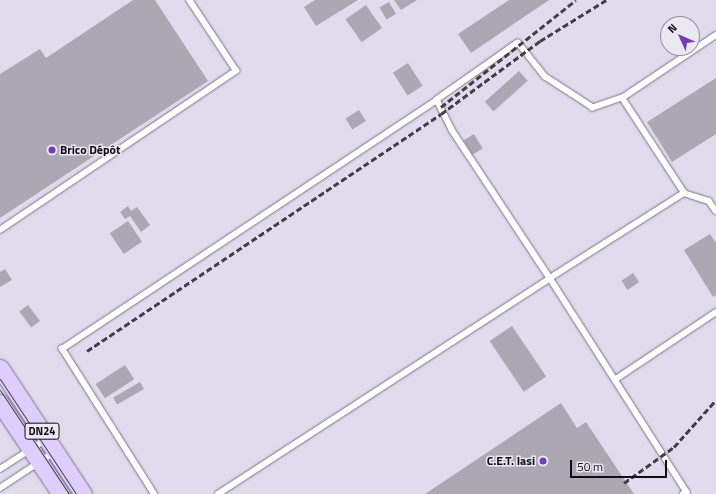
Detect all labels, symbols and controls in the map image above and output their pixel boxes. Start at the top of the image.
north arrow [660,16,700,56]
text: N [664,20,681,37]
place label: Brico Dépôt [60,143,120,157]
marker: Brico Dépôt [47,145,57,155]
road number: DN24 [24,422,60,440]
scale bar [572,452,669,478]
place label: C.E.T. Iasi [487,454,535,468]
marker: C.E.T. Iasi [538,456,548,466]
text: 50 m [577,457,603,476]

